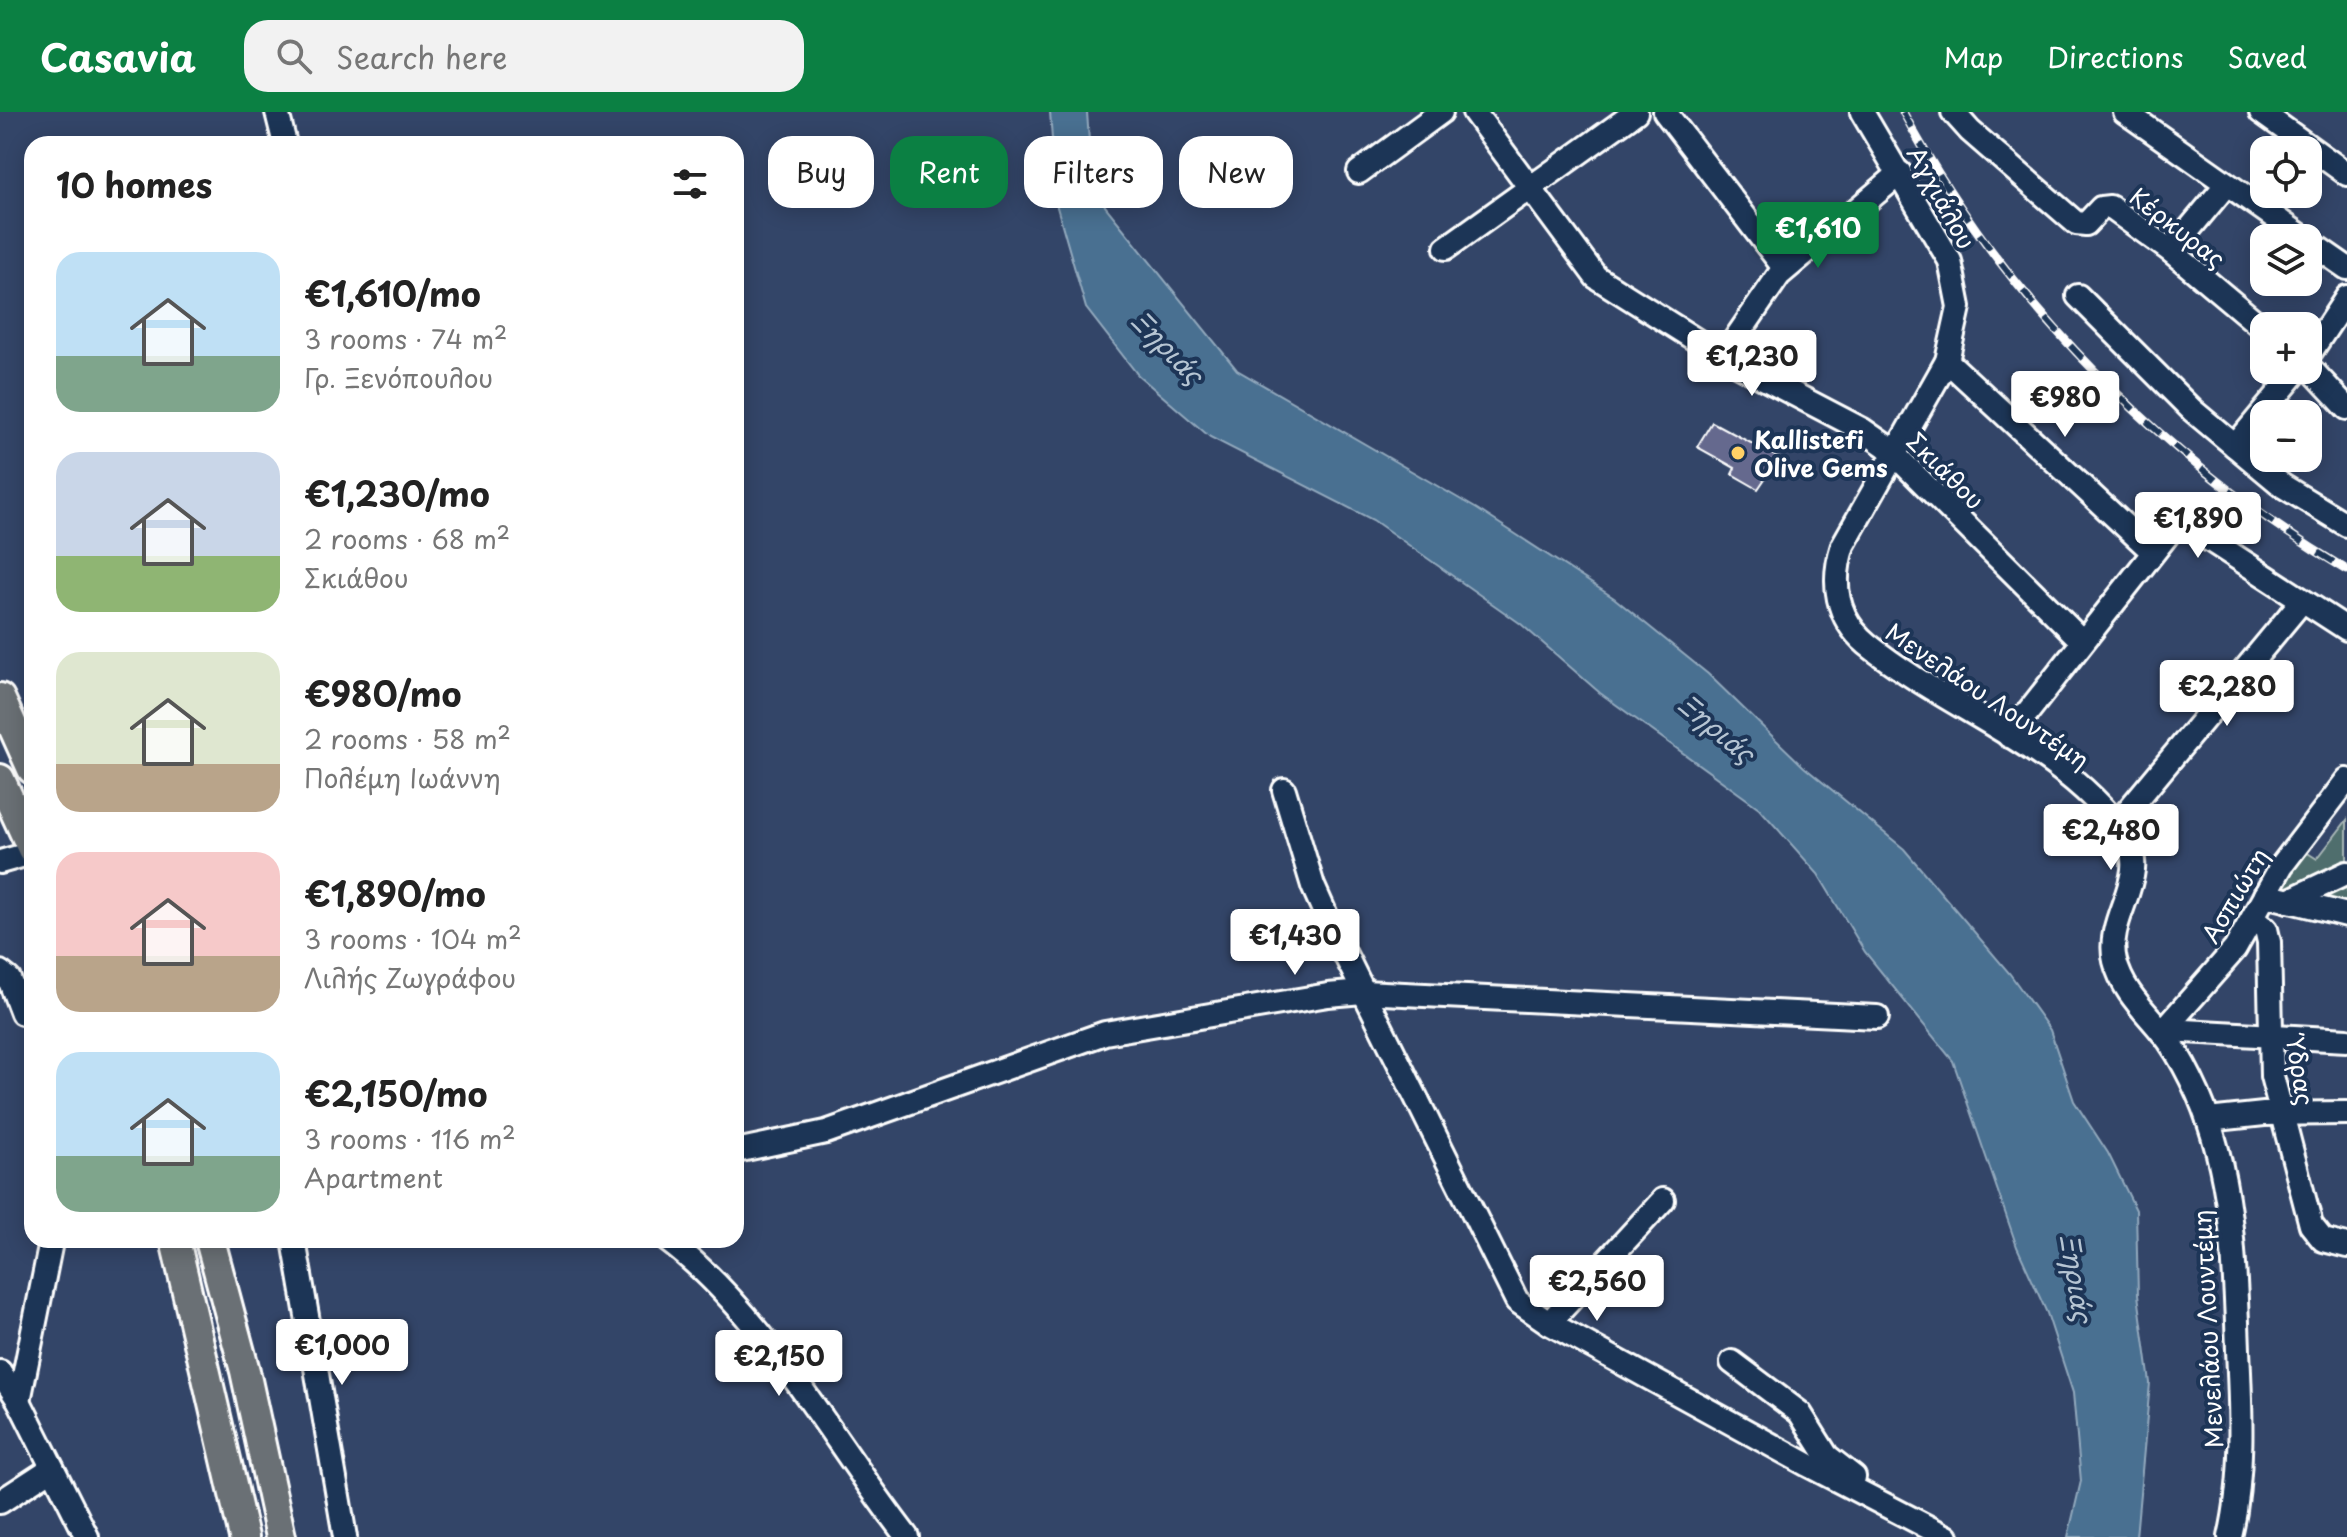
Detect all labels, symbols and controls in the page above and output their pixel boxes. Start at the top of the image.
search box [244,20,804,92]
text: Casavia [40,28,196,85]
icon: search [272,34,316,78]
text: Search here [336,34,507,79]
text: Map [1944,35,2003,78]
text: Directions [2047,35,2184,78]
text: Saved [2228,35,2307,78]
chip: Buy [768,136,874,208]
chip: Rent [890,136,1008,208]
chip: Filters [1024,136,1163,208]
chip: New [1179,136,1293,208]
map controls [2250,136,2322,472]
button: locate [2250,136,2322,208]
street label: Αγχιάλου [1899,139,1985,255]
text: 10 homes [56,158,212,210]
icon: filters [668,162,712,206]
street label: Κέρκυρας [2123,178,2233,276]
pin: €1,610 [1753,202,1883,270]
text: €1,610 [1775,208,1861,247]
button: layers [2250,224,2322,296]
text: €1,610/mo [304,267,481,319]
icon: home [120,284,216,380]
water label: Ξηριάς [1123,302,1215,394]
button: + [2250,312,2322,384]
text: 3 rooms · 74 m² [304,319,508,358]
pin: €1,230 [1687,330,1817,398]
text: €1,230 [1705,336,1799,375]
text: Γρ. Ξενόπουλου [304,358,493,397]
pin: €980 [2018,371,2112,439]
text: €980 [2029,377,2101,416]
button: − [2250,400,2322,472]
place label: Kallistefi Olive Gems [1754,421,1888,485]
street label: Σκιάθου [1899,423,1993,517]
marker: Kallistefi Olive Gems [1729,444,1747,462]
text: €1,230/mo [304,467,490,519]
icon: home [120,484,216,580]
pin: €1,890 [2133,492,2263,560]
text: €1,890 [2153,498,2243,537]
text: 2 rooms · 68 m² [304,519,510,558]
text: Σκιάθου [304,558,409,597]
street label: Μενελάου Λουντέμη [1879,613,2097,777]
pin: €2,280 [2162,660,2292,728]
text: €2,280 [2178,666,2276,705]
text: €980/mo [304,667,461,719]
icon: home [120,684,216,780]
water label: Ξηριάς [1670,685,1765,773]
text: 2 rooms · 58 m² [304,719,511,758]
text: Πολέμη Ιωάννη [304,758,501,797]
pin: €2,480 [2046,804,2176,872]
text: €2,480 [2062,810,2160,849]
street label: Ασπιώτη [2191,841,2277,949]
text: €1,890/mo [304,867,486,919]
icon: home [120,884,216,980]
pin: €1,430 [1230,909,1360,977]
text: €1,430 [1248,915,1342,954]
text: 3 rooms · 104 m² [304,919,522,958]
text: Λιλής Ζωγράφου [304,958,516,997]
street label: Ύδρας [2277,1030,2324,1108]
text: €2,150/mo [304,1067,487,1119]
icon: home [120,1084,216,1180]
text: 3 rooms · 116 m² [304,1119,516,1158]
text: Apartment [304,1158,443,1197]
street label: Μενελάου Λουντέμη [2183,1209,2231,1449]
water label: Ξηριάς [2051,1231,2104,1327]
pin: €2,560 [1532,1255,1662,1323]
text: €2,560 [1548,1261,1646,1300]
pin: €1,000 [277,1319,407,1387]
text: €1,000 [294,1325,390,1364]
pin: €2,150 [714,1330,844,1398]
text: €2,150 [733,1336,825,1375]

